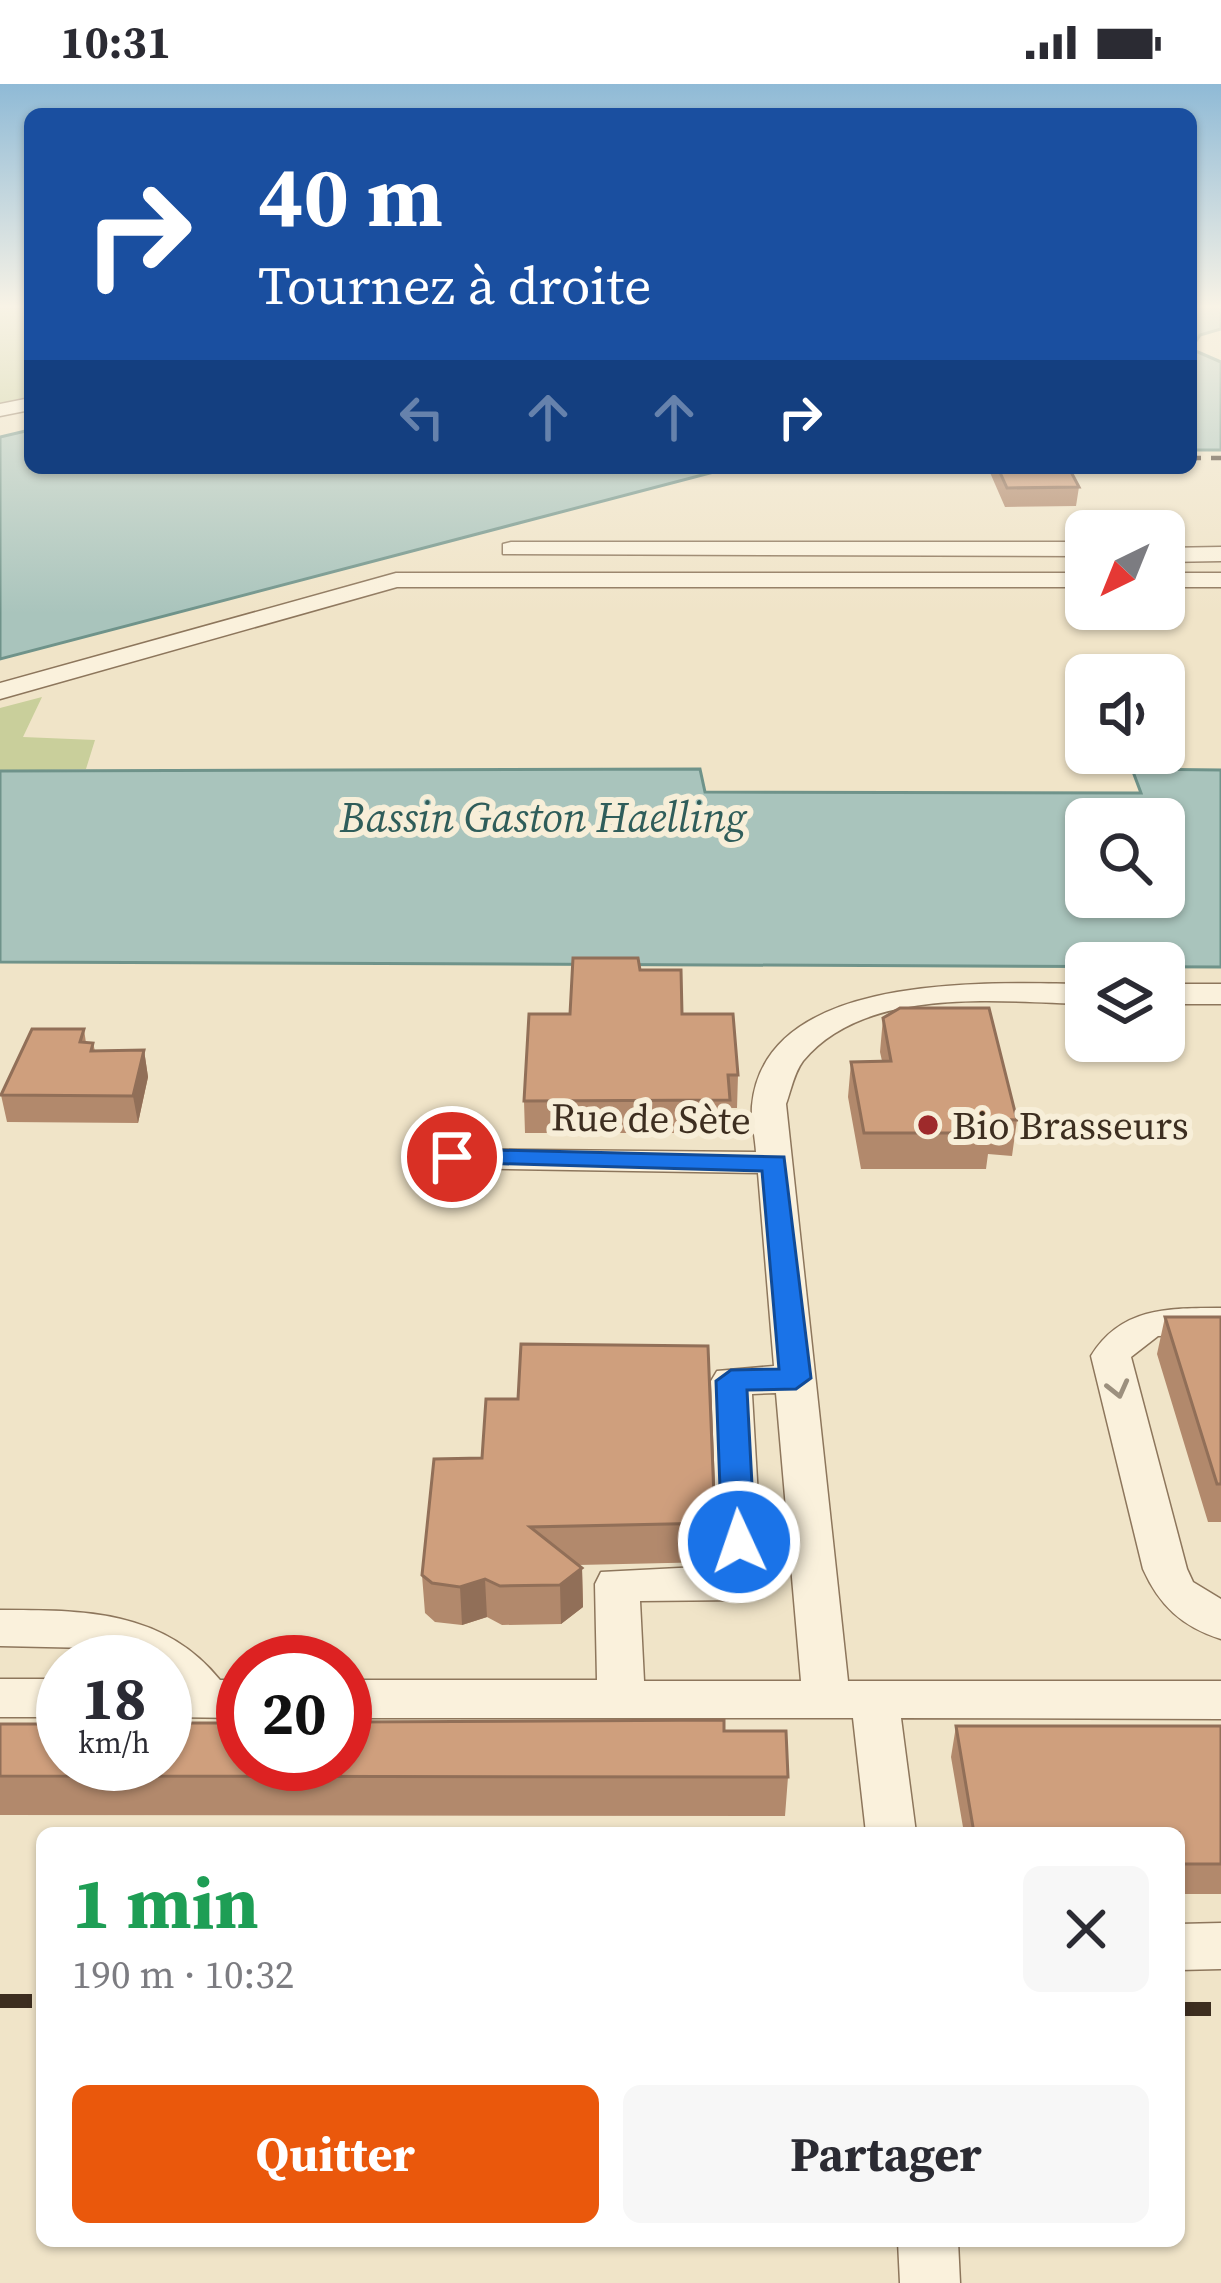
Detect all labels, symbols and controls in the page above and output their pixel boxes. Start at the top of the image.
text: 10:31 [60,11,171,73]
text: 40 m [258,139,443,254]
icon: right [60,156,216,312]
text: Tournez à droite [258,248,652,322]
icon: left [389,384,455,450]
icon: ahead [515,384,581,450]
icon: ahead [641,384,707,450]
icon: right [767,384,833,450]
north arrow [1065,510,1185,630]
map controls [1065,510,1185,1062]
button: sound [1065,654,1185,774]
water label: Bassin Gaston Haelling [339,788,748,846]
button: search [1065,798,1185,918]
button: layers [1065,942,1185,1062]
street label: Rue de Sète [551,1090,751,1147]
place label: Bio Brasseurs [952,1099,1189,1152]
pin [401,1106,503,1208]
marker: Bio Brasseurs [915,1112,941,1138]
icon: arrive [419,1124,485,1190]
one-way arrow [1104,1378,1129,1398]
position arrow [676,1479,802,1605]
speed limit sign: 20 [216,1635,372,1791]
text: 18 [81,1657,147,1739]
text: km/h [78,1722,150,1763]
text: 1 min [72,1853,259,1952]
button: close [1023,1866,1149,1992]
text: 190 m · 10:32 [72,1948,294,2001]
button: Quitter [72,2085,599,2223]
button: Partager [623,2085,1149,2223]

